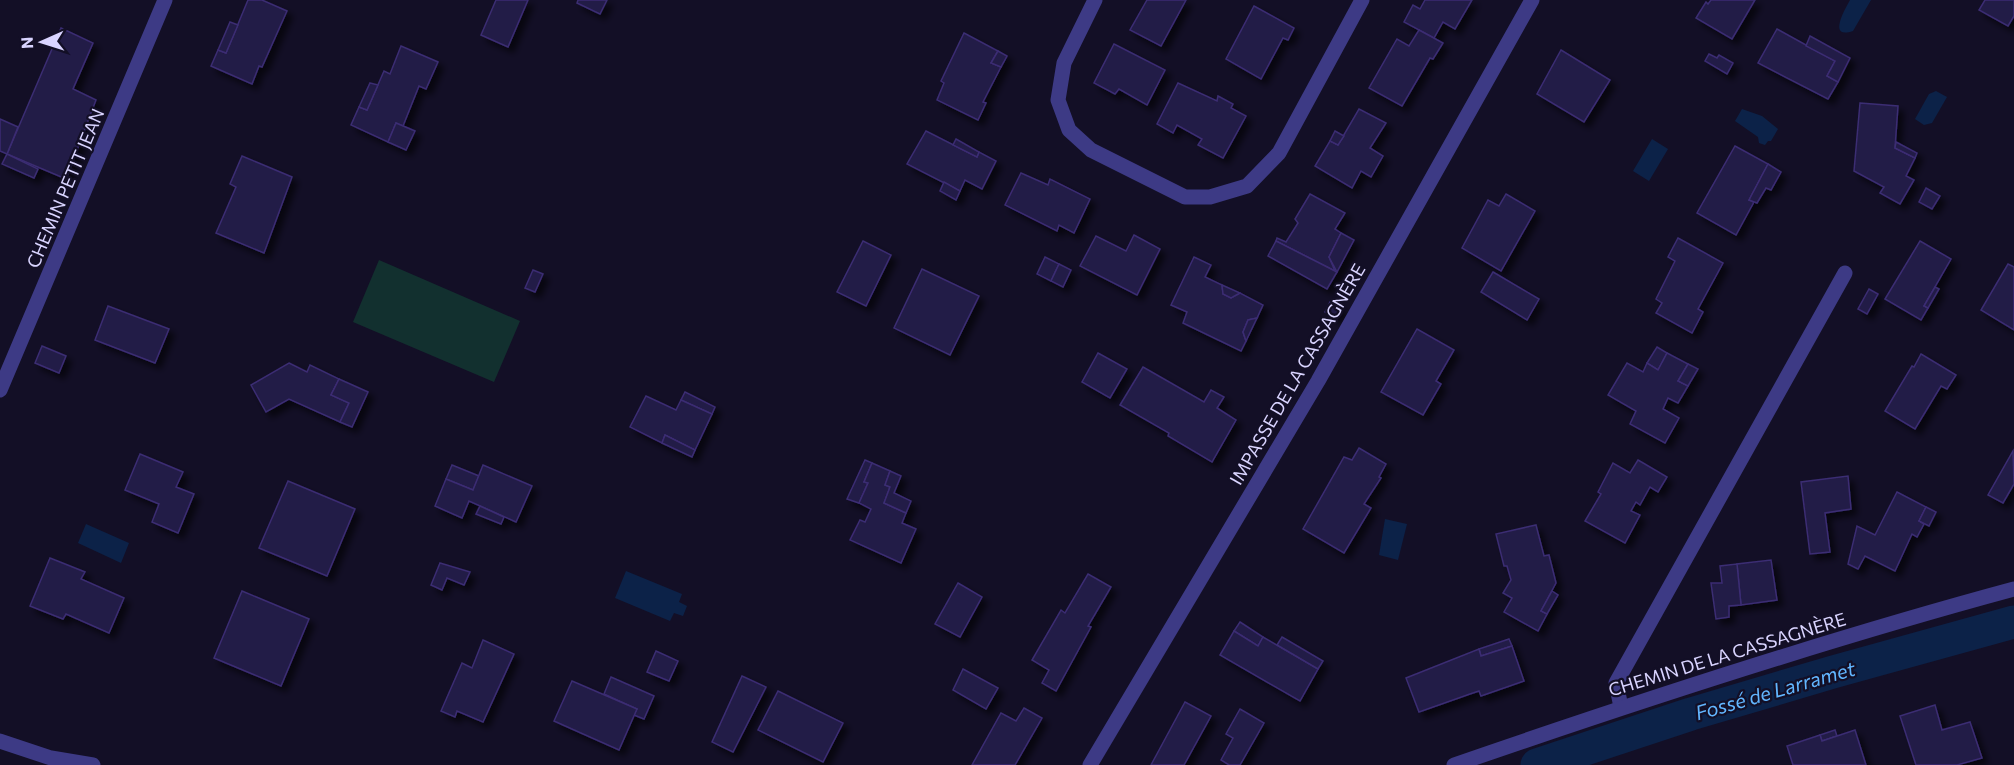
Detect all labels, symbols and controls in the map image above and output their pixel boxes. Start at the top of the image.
north arrow [12,12,72,72]
text: N [17,36,36,49]
street label: CHEMIN PETIT JEAN [21,105,109,271]
street label: IMPASSE DE LA CASSAGNÈRE [1225,259,1369,489]
street label: CHEMIN DE LA CASSAGNÈRE [1606,607,1848,701]
water label: Fossé de Larramet [1692,655,1859,724]

